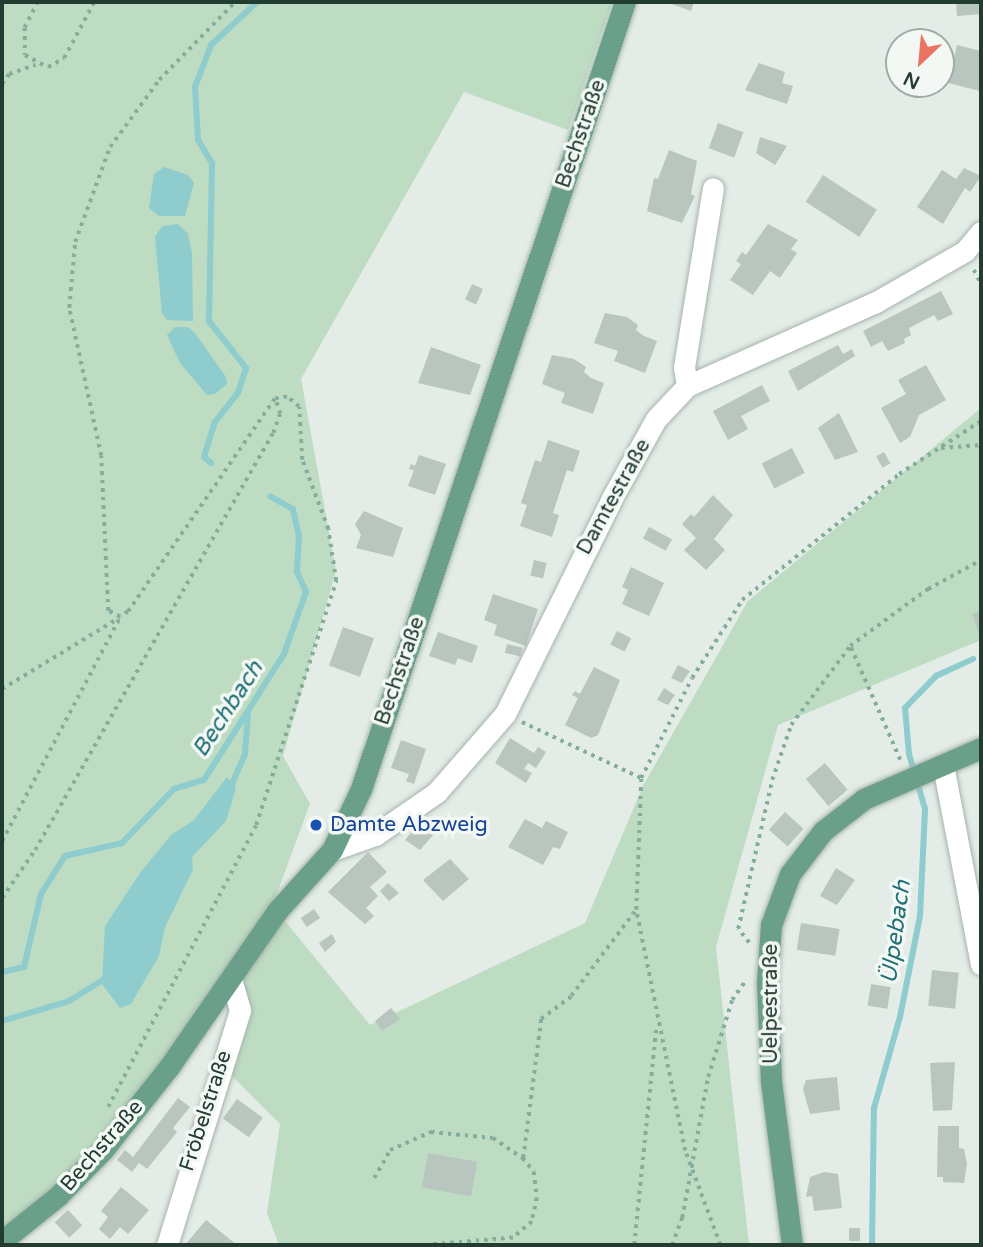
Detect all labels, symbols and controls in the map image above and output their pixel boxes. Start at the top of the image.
north arrow [885,28,955,98]
text: N [900,67,923,93]
street label: Bechstraße [551,77,611,191]
street label: Damtestraße [572,435,656,559]
street label: Bechstraße [370,614,430,728]
water label: Bechbach [187,656,269,762]
place label: Damte Abzweig [330,812,488,838]
marker: Damte Abzweig [308,817,324,833]
water label: Ülpebach [875,879,917,985]
street label: Uelpestraße [758,944,784,1064]
street label: Fröbelstraße [175,1047,237,1175]
street label: Bechstraße [55,1095,149,1197]

